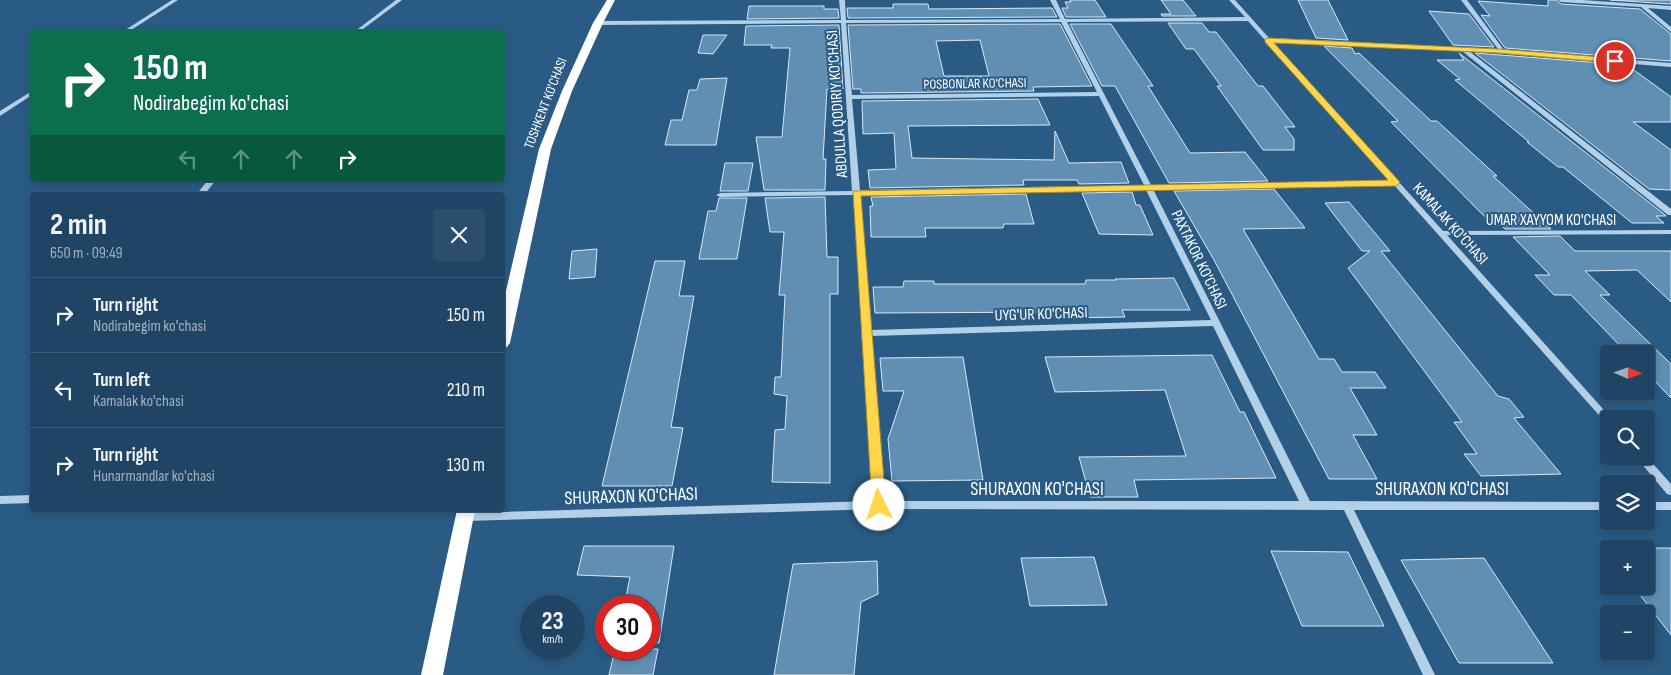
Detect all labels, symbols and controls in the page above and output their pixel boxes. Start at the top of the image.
street label: ABDULLA QODIRIY KO'CHASI [823,29,852,179]
pin [1594,40,1636,82]
text: 150 m [133,47,207,90]
icon: arrive [1601,47,1629,75]
icon: right [50,50,115,115]
street label: TOSHKENT KO'CHASI [520,55,571,151]
street label: POSBONLAR KO'CHASI [923,74,1027,93]
text: Nodirabegim ko'chasi [133,90,289,117]
icon: left [174,145,202,173]
icon: ahead [227,145,255,173]
icon: ahead [280,145,308,173]
icon: right [333,145,361,173]
street label: KAMALAK KO'CHASI [1408,179,1492,269]
text: 2 min [50,207,107,243]
street label: PAXTAKOR KO'CHASI [1166,207,1231,312]
button: close [433,209,485,261]
street label: UMAR XAYYOM KO'CHASI [1486,211,1616,230]
text: 650 m · 09:49 [50,244,123,263]
text: Turn right [93,294,158,317]
icon: right [50,301,78,329]
street label: UYG'UR KO'CHASI [994,303,1088,326]
text: 150 m [447,304,485,327]
text: Nodirabegim ko'chasi [93,317,206,336]
north arrow [1600,345,1655,400]
map controls [1600,345,1655,660]
text: Turn left [93,369,150,392]
icon: left [50,376,78,404]
text: 210 m [447,379,485,402]
text: Kamalak ko'chasi [93,392,184,411]
button: search [1600,410,1655,465]
text: Turn right [93,444,158,467]
icon: right [50,451,78,479]
text: 130 m [447,454,485,477]
text: Hunarmandlar ko'chasi [93,467,215,486]
button: layers [1600,475,1655,530]
position arrow [852,478,904,530]
street label: SHURAXON KO'CHASI [970,478,1104,501]
street label: SHURAXON KO'CHASI [1375,478,1509,501]
street label: SHURAXON KO'CHASI [564,483,698,510]
button: + [1600,540,1655,595]
speed limit sign: 30 [595,595,660,660]
button: − [1600,605,1655,660]
text: 23 [541,606,564,637]
text: km/h [542,632,563,647]

